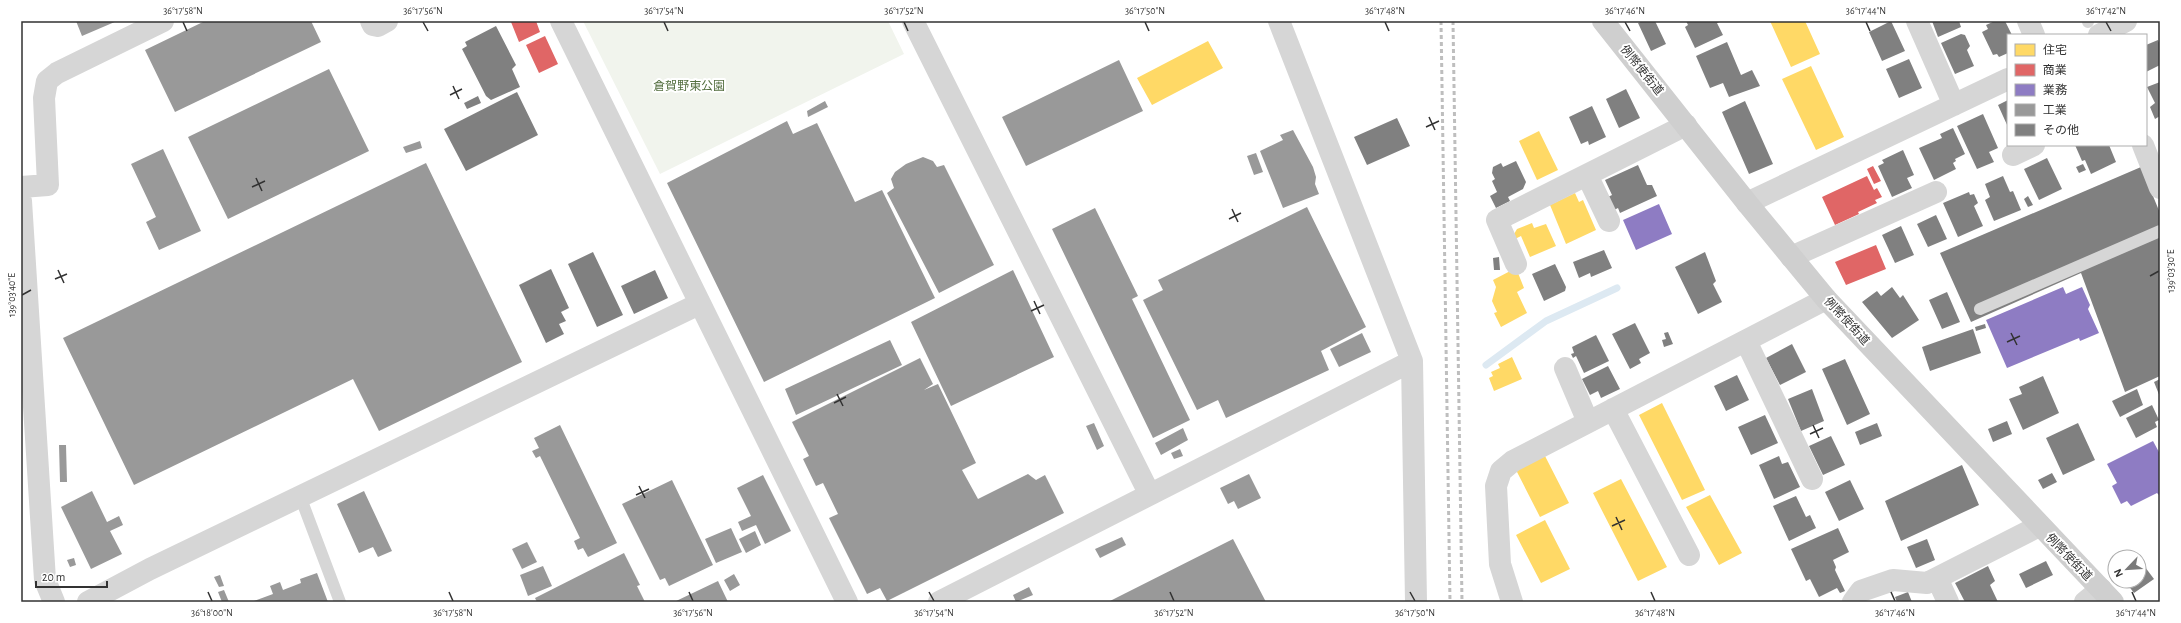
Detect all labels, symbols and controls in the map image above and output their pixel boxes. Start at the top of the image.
text: 36°17'58"N [163,6,203,16]
text: 36°17'56"N [403,6,443,16]
text: 36°17'54"N [644,6,684,16]
text: 36°17'52"N [884,6,924,16]
text: 36°17'50"N [1125,6,1165,16]
text: 36°17'48"N [1365,6,1405,16]
text: 36°17'46"N [1605,6,1645,16]
text: 36°17'44"N [1846,6,1886,16]
text: 36°17'42"N [2086,6,2126,16]
legend [2007,34,2147,146]
street label: 例幣使街道 [1618,42,1666,97]
text: 住宅 [2043,43,2067,56]
text: 商業 [2043,64,2067,76]
park label: 倉賀野東公園 [653,79,725,92]
text: 業務 [2043,83,2067,96]
text: 工業 [2043,104,2067,116]
text: その他 [2043,124,2079,136]
text: 139°03'30"E [2166,249,2176,293]
text: 139°03'40"E [7,273,17,317]
street label: 例幣使街道 [1822,294,1873,347]
street label: 例幣使街道 [2044,531,2095,583]
north arrow [2107,549,2147,589]
scale bar [36,563,107,589]
text: N [2112,567,2125,579]
text: 20 m [42,571,65,583]
text: 36°18'00"N [191,608,233,618]
text: 36°17'58"N [433,608,473,618]
text: 36°17'56"N [673,608,713,618]
text: 36°17'54"N [914,608,954,618]
text: 36°17'52"N [1154,608,1194,618]
text: 36°17'50"N [1395,608,1435,618]
text: 36°17'48"N [1635,608,1675,618]
text: 36°17'46"N [1875,608,1915,618]
text: 36°17'44"N [2116,608,2156,618]

